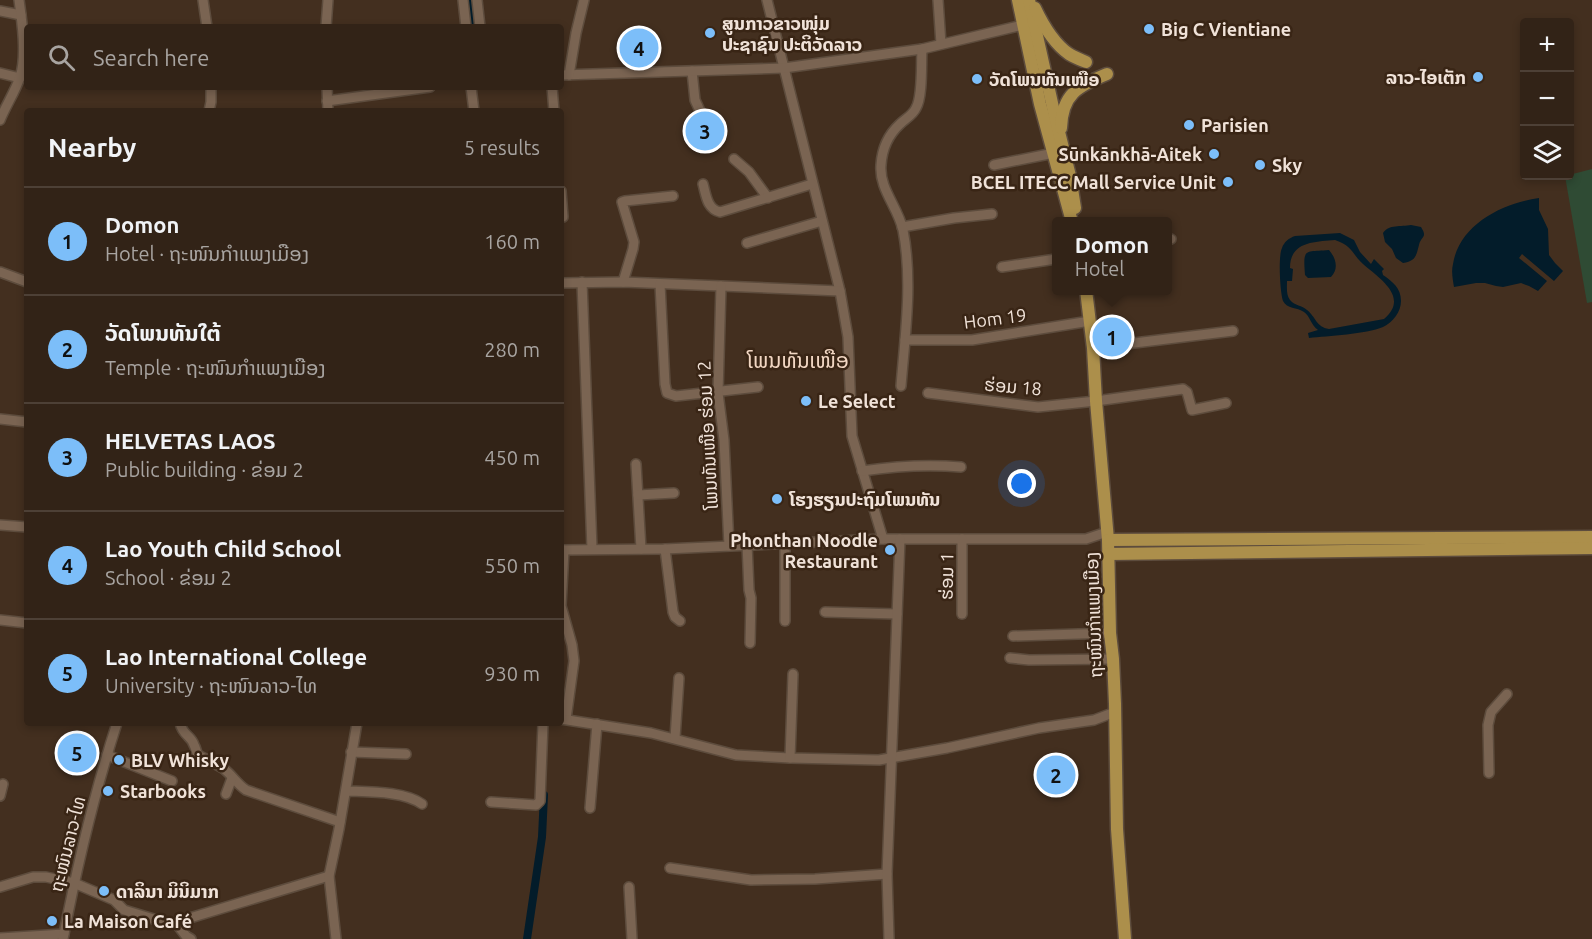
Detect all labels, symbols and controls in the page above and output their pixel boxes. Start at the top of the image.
place label: ສູນກາວຂາວໜຸ່ມ ປະຊາຊົນ ປະຕິວັດລາວ [722,13,862,54]
map controls [1520,18,1574,180]
button: + [1520,18,1574,72]
place label: Big C Vientiane [1161,19,1291,39]
marker: Big C Vientiane [1142,22,1156,36]
search box [24,24,564,90]
pin: 4 [620,26,658,70]
marker: ສູນກາວຂາວໜຸ່ມ ປະຊາຊົນ ປະຕິວັດລາວ [703,26,717,40]
icon: search [45,41,78,74]
text: Search here [93,45,209,70]
place label: ລາວ-ໄອເຕັກ [1386,67,1466,87]
place label: ວັດໂພນທັນເໜືອ [989,69,1099,89]
marker: ລາວ-ໄອເຕັກ [1471,70,1485,84]
marker: ວັດໂພນທັນເໜືອ [970,72,984,86]
button: − [1520,72,1574,126]
pin: 3 [686,108,724,154]
place label: Parisien [1201,115,1269,135]
marker: Parisien [1182,118,1196,132]
button: layers [1520,126,1574,180]
text: Nearby [48,133,136,162]
text: 5 results [464,136,540,159]
place label: Sūnkānkhā-Aitek [1059,144,1202,164]
marker: Sūnkānkhā-Aitek [1207,147,1221,161]
place label: Sky [1272,155,1303,175]
marker: Sky [1253,158,1267,172]
place label: BCEL ITECC Mall Service Unit [971,172,1216,192]
marker: BCEL ITECC Mall Service Unit [1221,175,1235,189]
text: Domon [105,212,179,237]
popup [1052,217,1172,295]
text: 1 [62,230,73,253]
text: 160 m [484,230,540,253]
text: Domon [1075,232,1149,257]
text: Hotel · ຖະໜົນກຳແພງເມືອງ [105,242,309,265]
text: Hotel [1075,257,1125,280]
street label: Hom 19 [962,304,1028,332]
pin: 1 [1092,314,1132,360]
text: ວັດໂພນທັນໃຕ້ [105,320,221,345]
text: 2 [62,338,73,361]
text: 280 m [484,338,540,361]
district label: ໂພນທັນເໜືອ [746,348,849,372]
text: Temple · ຖະໜົນກຳແພງເມືອງ [105,356,326,379]
street label: ໂພນທັນເໜືອ ຮ່ອມ 12 [693,360,721,511]
street label: ຮ່ອມ 18 [983,374,1043,398]
place label: Le Select [818,391,896,411]
marker: Le Select [799,394,813,408]
text: HELVETAS LAOS [105,428,275,453]
text: 3 [62,446,73,469]
text: 450 m [484,446,540,469]
text: Public building · ຂ່ອມ 2 [105,458,304,481]
your location [1007,469,1036,498]
place label: ໂຮງຮຽນປະຖົມໂພນທັນ [788,489,940,511]
marker: ໂຮງຮຽນປະຖົມໂພນທັນ [770,492,784,506]
place label: Phonthan Noodle Restaurant [730,530,878,571]
text: Lao Youth Child School [105,536,341,561]
marker: Phonthan Noodle Restaurant [883,543,897,557]
street label: ຮ່ອມ 1 [936,552,956,600]
street label: ຖະໜົນກຳແພງເມືອງ [1081,552,1105,678]
text: 4 [62,554,73,577]
text: 550 m [484,554,540,577]
text: School · ຂ່ອມ 2 [105,566,232,589]
text: Lao International College [105,644,367,669]
text: 5 [62,662,73,685]
text: 930 m [484,662,540,685]
text: University · ຖະໜົນລາວ-ໄທ [105,674,317,697]
pin: 5 [58,730,97,776]
place label: BLV Whisky [131,750,230,770]
pin: 2 [1036,752,1076,798]
marker: BLV Whisky [112,753,126,767]
place label: Starbooks [120,781,206,801]
marker: Starbooks [101,784,115,798]
street label: ຖະໜົນລາວ-ໄທ [45,794,89,894]
place label: ດາລິນາ ມິນິມາກ [116,881,219,901]
marker: ດາລິນາ ມິນິມາກ [97,884,111,898]
place label: La Maison Café [64,911,192,931]
marker: La Maison Café [45,914,59,928]

